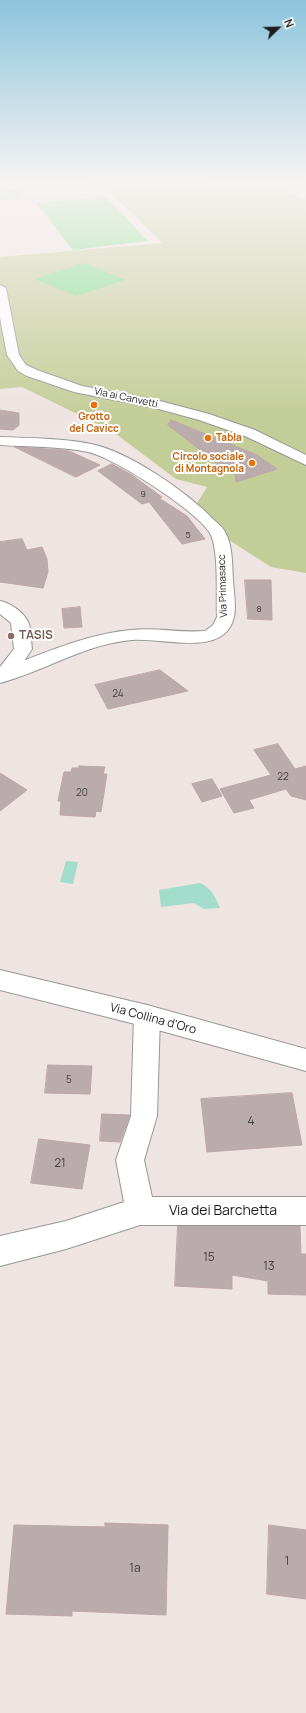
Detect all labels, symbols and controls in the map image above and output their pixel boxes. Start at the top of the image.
north arrow [258,8,298,48]
text: N [281,17,298,30]
street label: Via ai Canvetti [93,385,159,411]
marker: Grotto del Cavicc [89,400,99,410]
place label: Grotto del Cavicc [69,411,119,434]
place label: Tabla [216,432,242,444]
marker: Tabla [203,433,213,443]
place label: Circolo sociale di Montagnola [173,451,244,474]
marker: Circolo sociale di Montagnola [247,458,257,468]
house number: 9 [140,489,146,499]
house number: 5 [185,530,191,540]
street label: Via Primasacc [216,554,230,618]
house number: 8 [256,604,262,614]
place label: TASIS [19,629,53,643]
marker: TASIS [6,631,16,641]
house number: 24 [112,688,124,700]
house number: 22 [277,771,289,783]
house number: 20 [76,787,88,799]
street label: Via Collina d'Oro [108,1001,198,1037]
house number: 5 [66,1074,72,1086]
house number: 4 [247,1115,255,1129]
house number: 21 [54,1157,66,1171]
street label: Via dei Barchetta [169,1203,277,1219]
house number: 15 [203,1251,215,1265]
house number: 13 [263,1260,275,1274]
house number: 1 [285,1555,289,1569]
house number: 1a [129,1562,141,1576]

